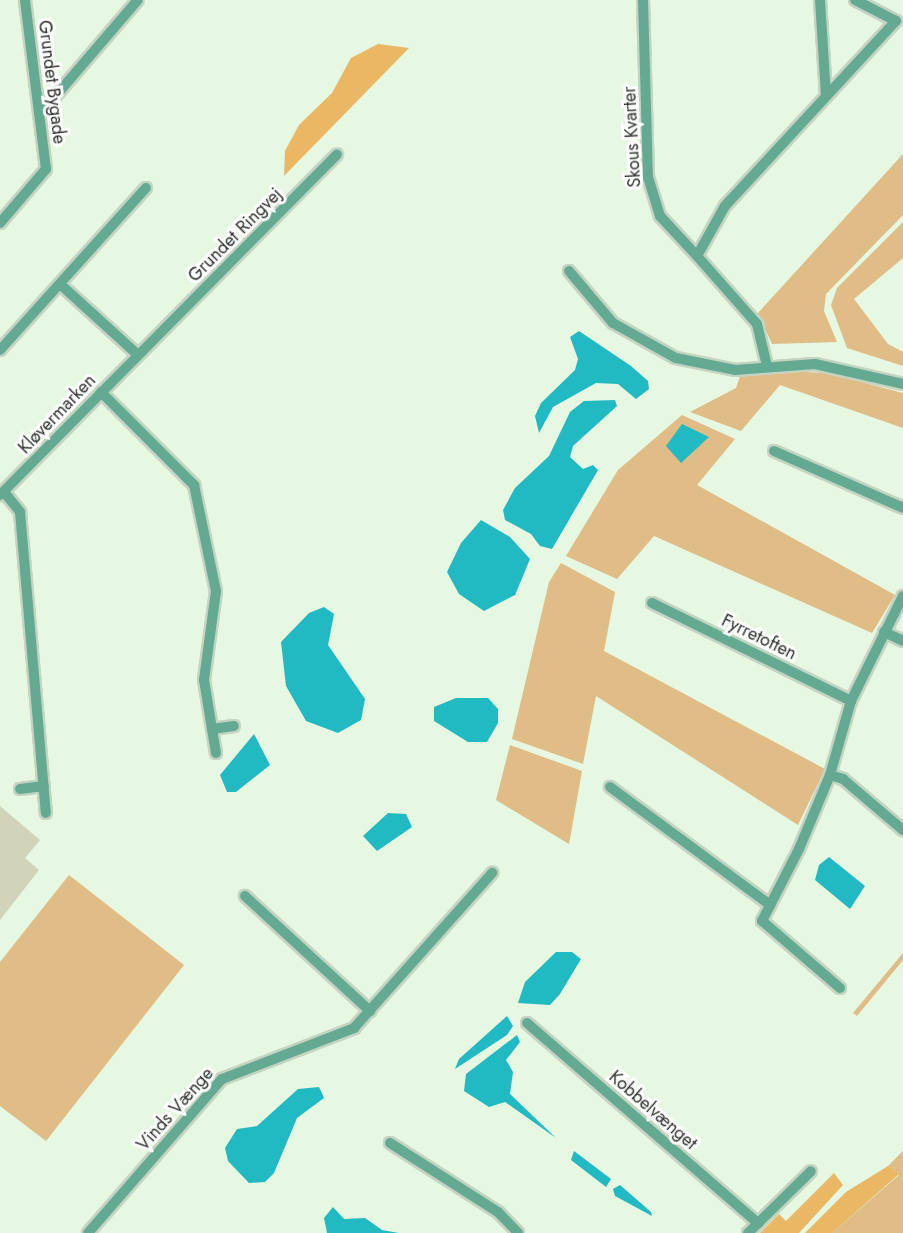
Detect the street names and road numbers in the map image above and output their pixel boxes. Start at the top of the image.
street label: Grundet Bygade [34,19,70,145]
street label: Skous Kvarter [619,86,645,188]
street label: Grundet Ringvej [183,183,287,287]
street label: Kløvermarken [14,370,100,458]
street label: Fyrretoften [718,610,800,664]
street label: Vinds Vænge [132,1063,218,1155]
street label: Kobbelvænget [605,1066,701,1154]

